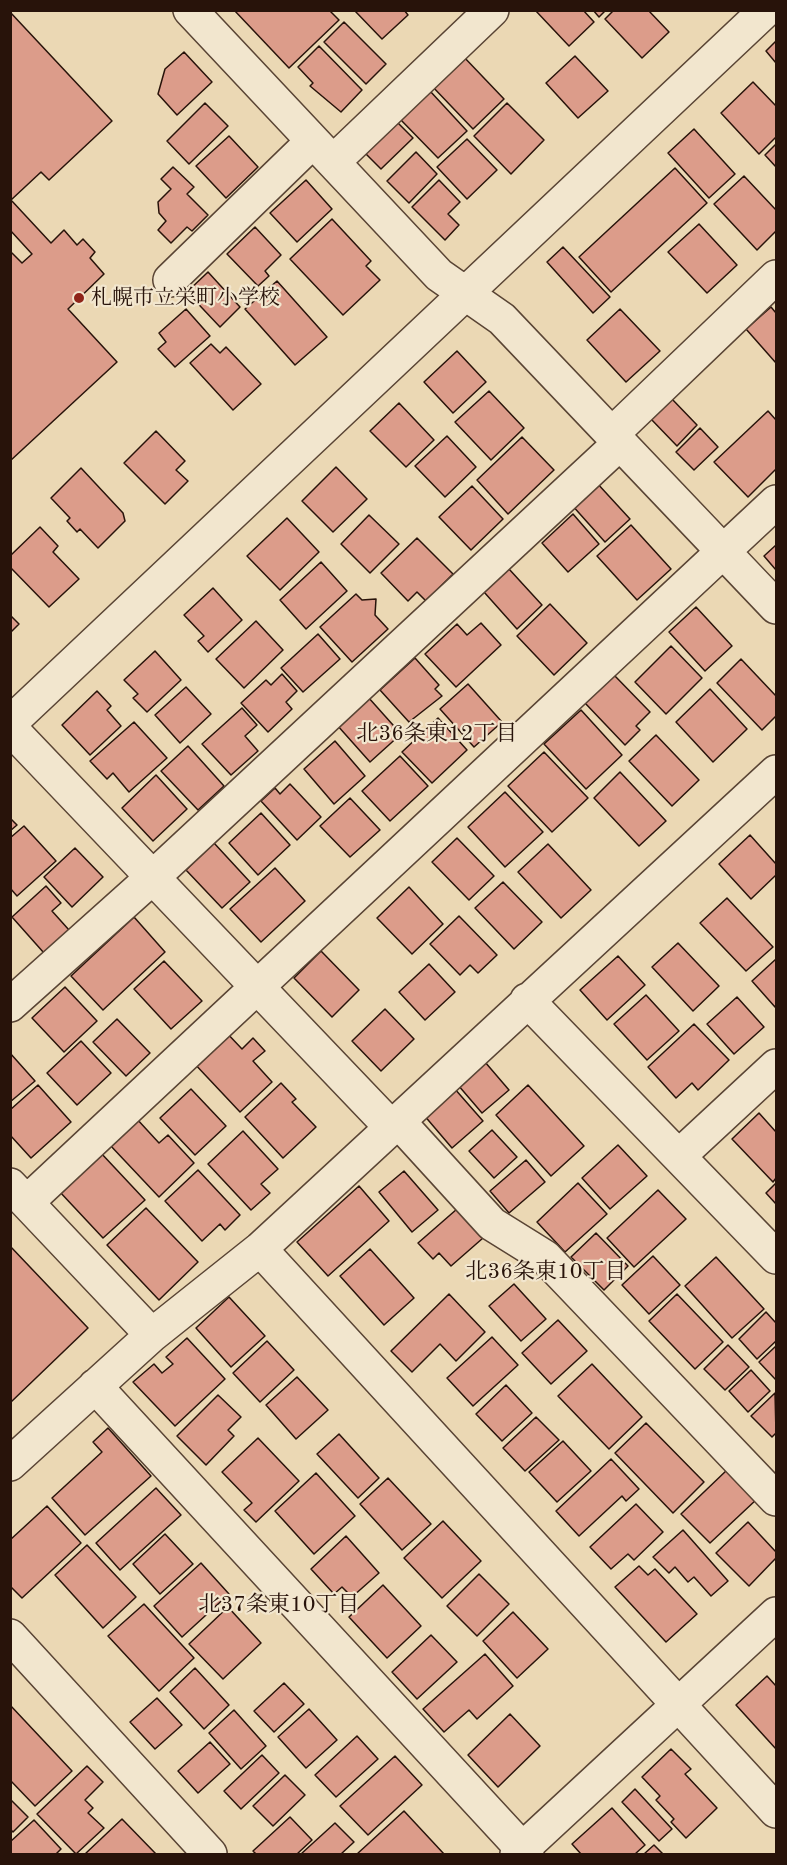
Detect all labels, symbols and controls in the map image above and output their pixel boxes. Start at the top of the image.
place label: 札幌市立栄町小学校 [91,285,280,311]
marker: 札幌市立栄町小学校 [72,291,86,305]
district label: 北36条東12丁目 [356,721,518,747]
district label: 北36条東10丁目 [465,1259,627,1285]
district label: 北37条東10丁目 [198,1592,360,1618]

